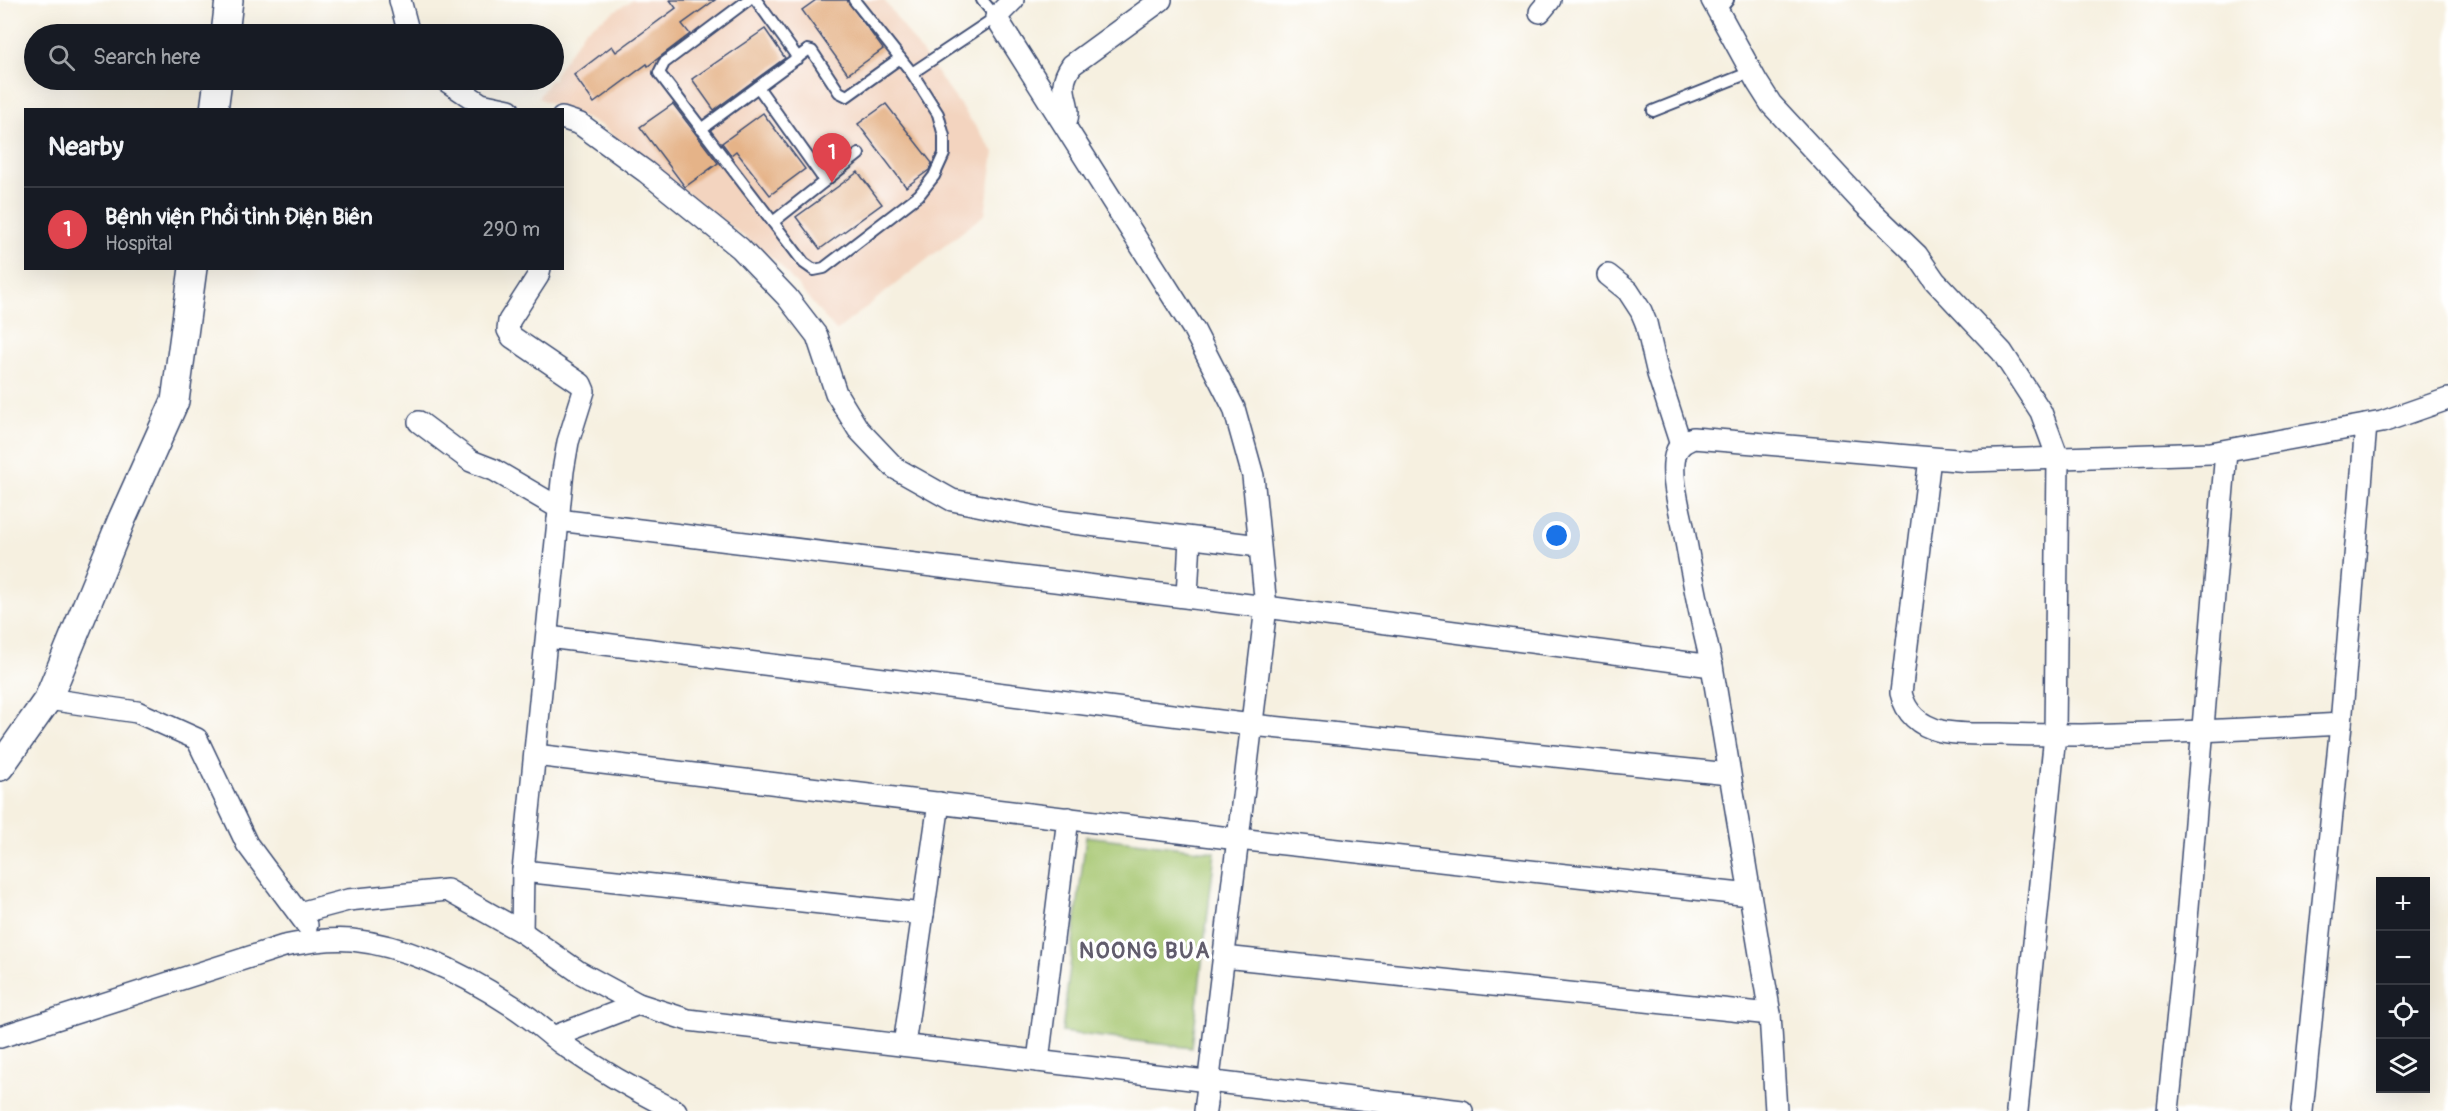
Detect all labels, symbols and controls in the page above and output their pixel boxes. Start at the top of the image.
search box [24,24,564,90]
icon: search [45,41,78,74]
text: Search here [93,43,200,71]
text: Nearby [48,131,124,163]
pin: 1 [812,134,852,183]
text: Bệnh viện Phổi tỉnh Điện Biên [105,203,373,231]
text: 1 [64,217,71,242]
text: 290 m [483,217,540,242]
text: Hospital [105,231,172,256]
your location [1542,521,1571,550]
map controls [2376,877,2430,1093]
button: + [2376,877,2430,931]
button: − [2376,931,2430,985]
district label: NOONG BUA [1079,937,1211,965]
button: locate [2376,985,2430,1039]
button: layers [2376,1039,2430,1093]

